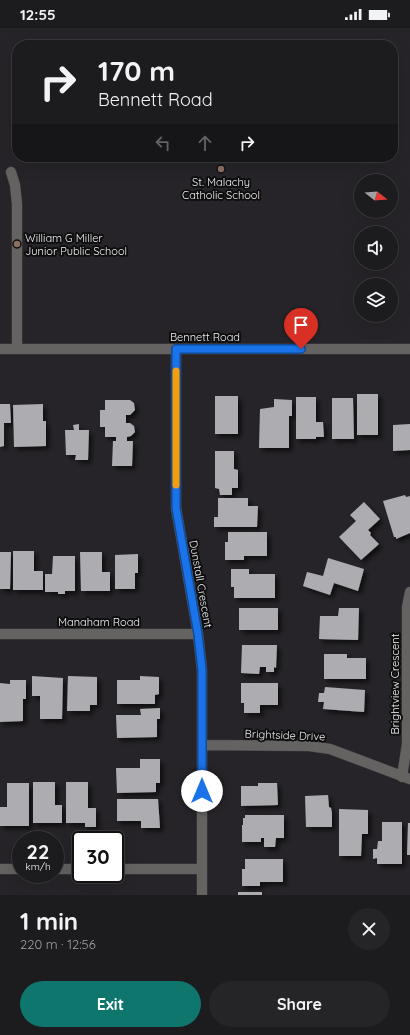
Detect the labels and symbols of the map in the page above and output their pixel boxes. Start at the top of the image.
marker: St. Malachy Catholic School [216,164,226,174]
north arrow [354,174,398,218]
place label: St. Malachy Catholic School [182,175,260,202]
place label: William G Miller Junior Public School [25,231,127,258]
marker: William G Miller Junior Public School [12,239,22,249]
pin [284,308,318,349]
street label: Bennett Road [170,330,240,344]
street label: Dunstall Crescent [186,539,216,629]
street label: Manaham Road [58,615,140,629]
street label: Brightview Crescent [388,633,402,734]
street label: Brightside Drive [244,727,326,743]
position arrow [181,770,223,812]
speed limit sign: 30 [72,831,124,883]

